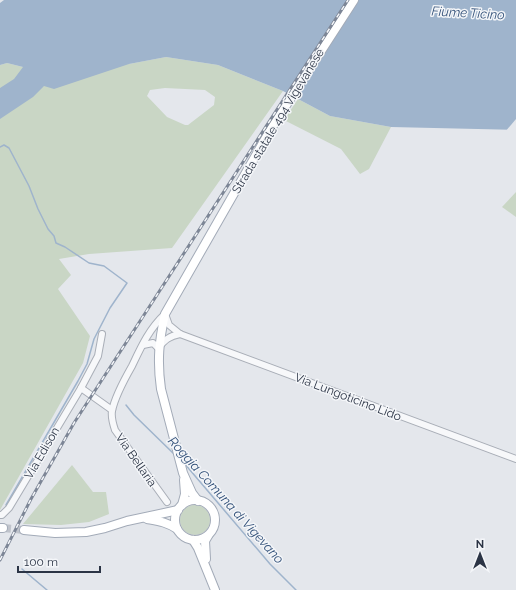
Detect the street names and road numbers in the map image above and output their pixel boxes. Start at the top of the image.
street label: Strada statale 494 Vigevanese [229,46,327,196]
street label: Via Lungoticino Lido [293,370,403,424]
street label: Via Edison [22,425,62,481]
street label: Via Bellaria [113,431,159,489]

